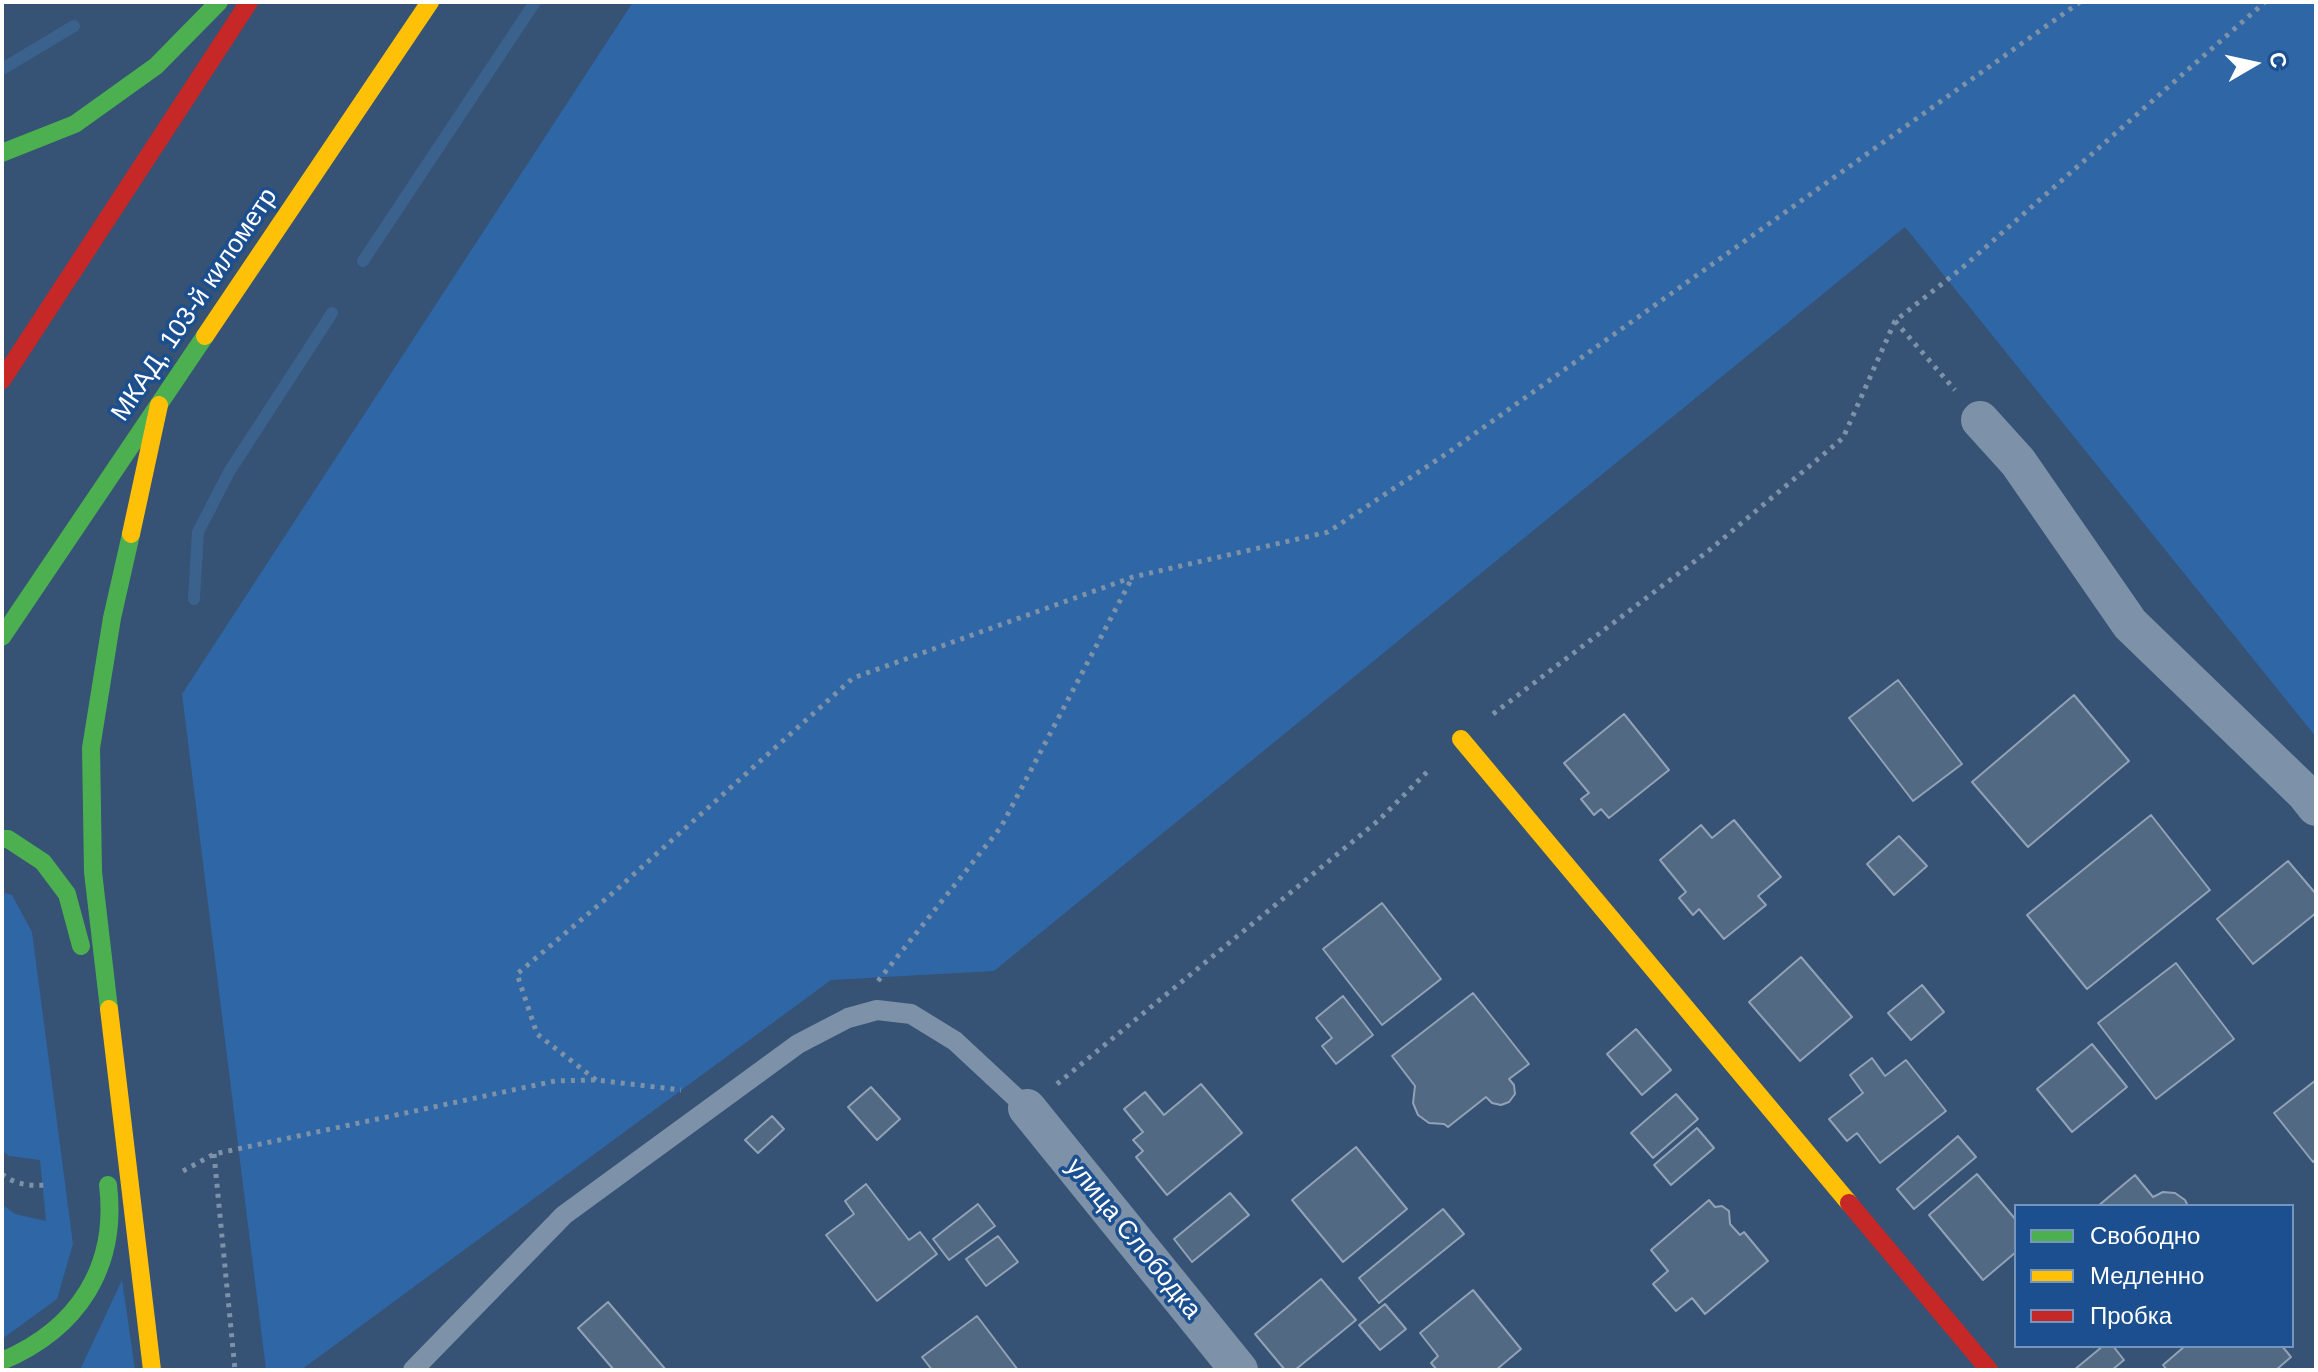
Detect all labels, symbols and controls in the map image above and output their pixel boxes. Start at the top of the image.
north arrow [2214,24,2294,104]
text: С [2265,50,2292,70]
street label: МКАД, 103-й километр [105,182,285,428]
street label: улица Слободка [1059,1152,1207,1326]
legend [2014,1204,2294,1348]
text: Свободно [2090,1222,2200,1249]
text: Медленно [2090,1262,2204,1289]
text: Пробка [2090,1302,2172,1329]

